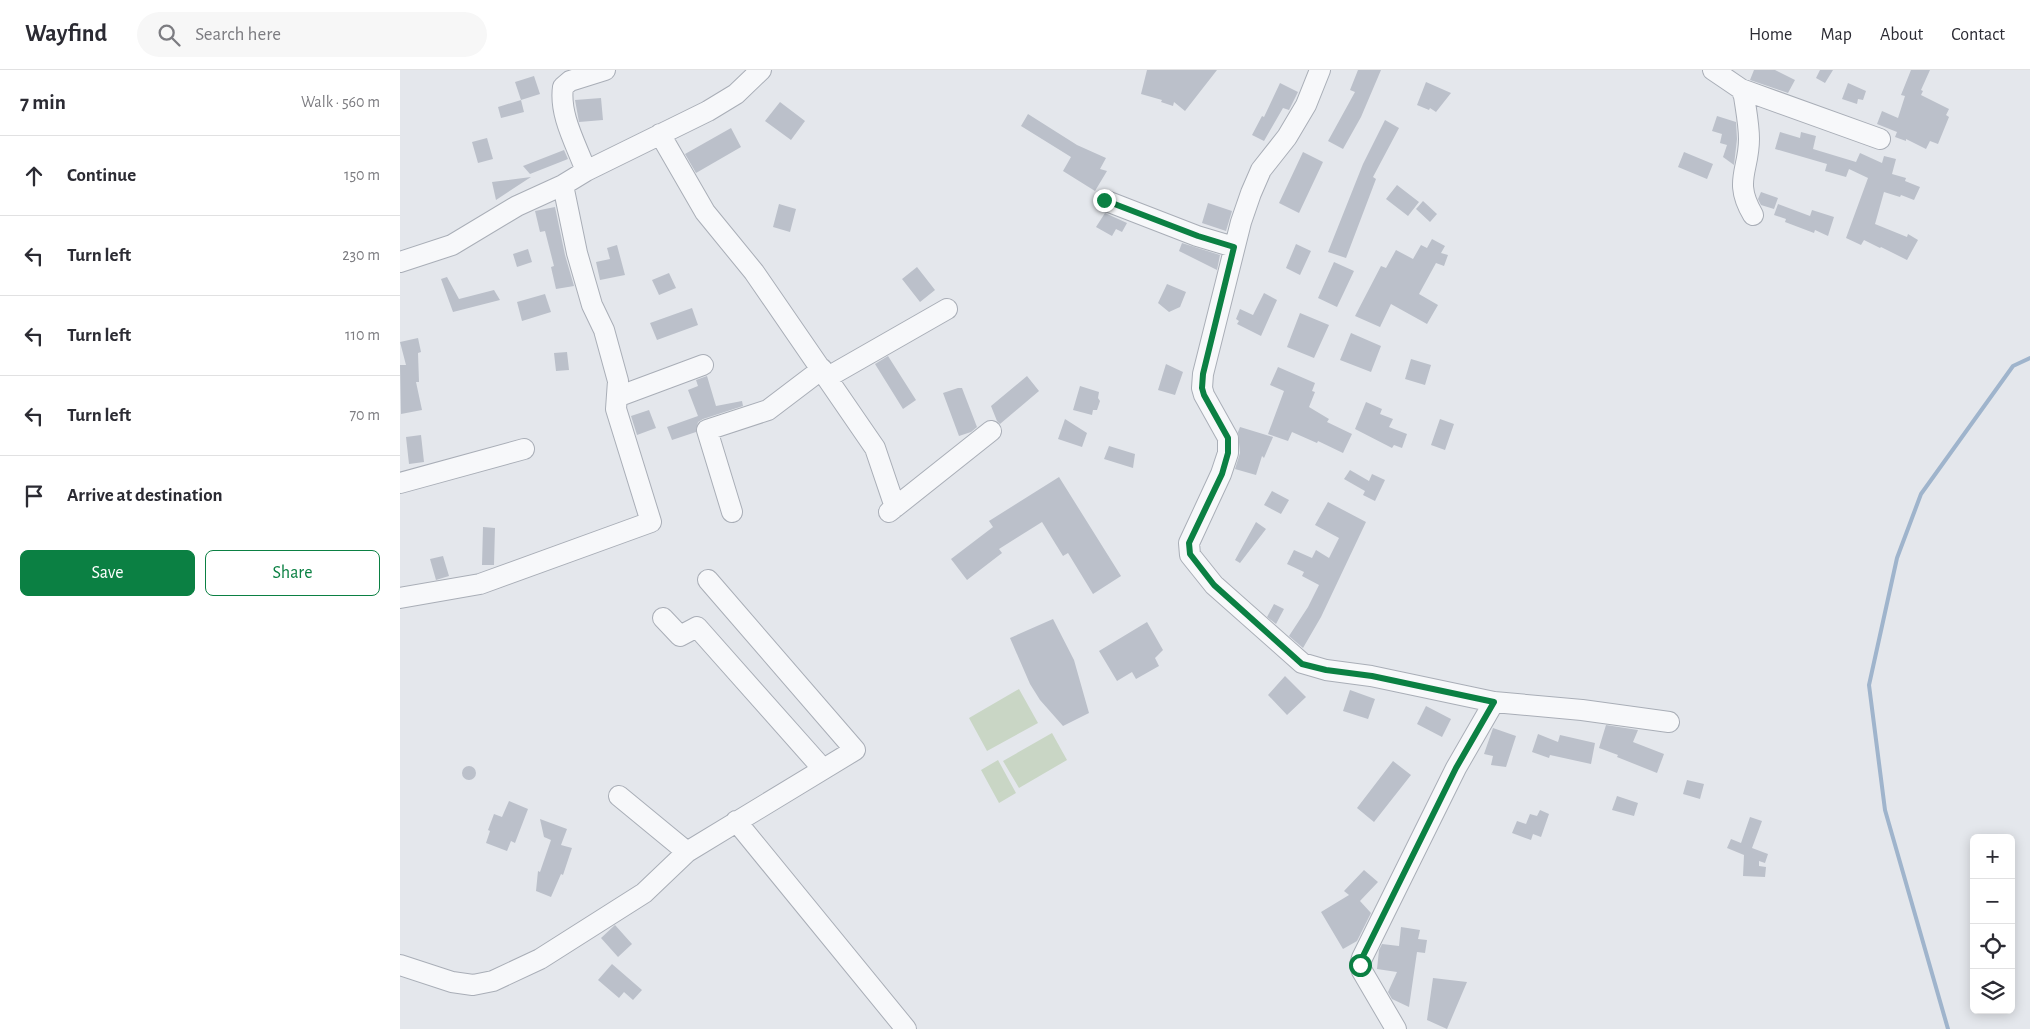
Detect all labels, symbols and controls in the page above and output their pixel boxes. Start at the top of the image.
search box [137,12,487,57]
icon: search [155,21,183,49]
text: Wayfind [25,22,107,46]
text: Search here [195,25,281,44]
text: Home [1749,26,1792,44]
text: Map [1820,26,1852,44]
text: About [1880,26,1923,44]
text: Contact [1951,26,2005,44]
text: 7 min [20,92,66,113]
text: Walk · 560 m [301,94,380,110]
icon: ahead [20,162,48,190]
text: Continue [67,166,136,185]
text: 150 m [344,167,380,183]
route end [1093,189,1116,212]
icon: left [20,242,48,270]
text: Turn left [67,246,131,265]
text: 230 m [342,247,380,263]
icon: left [20,322,48,350]
text: Turn left [67,326,131,345]
text: 110 m [345,327,380,343]
icon: left [20,402,48,430]
text: Turn left [67,406,131,425]
text: 70 m [349,407,380,423]
icon: arrive [20,482,48,510]
text: Arrive at destination [67,486,223,505]
button: Save [20,550,195,596]
button: Share [205,550,380,596]
map controls [1970,834,2015,1014]
button: + [1970,834,2015,879]
button: − [1970,879,2015,924]
button: locate [1970,924,2015,969]
route start [1349,954,1372,977]
button: layers [1970,969,2015,1014]

